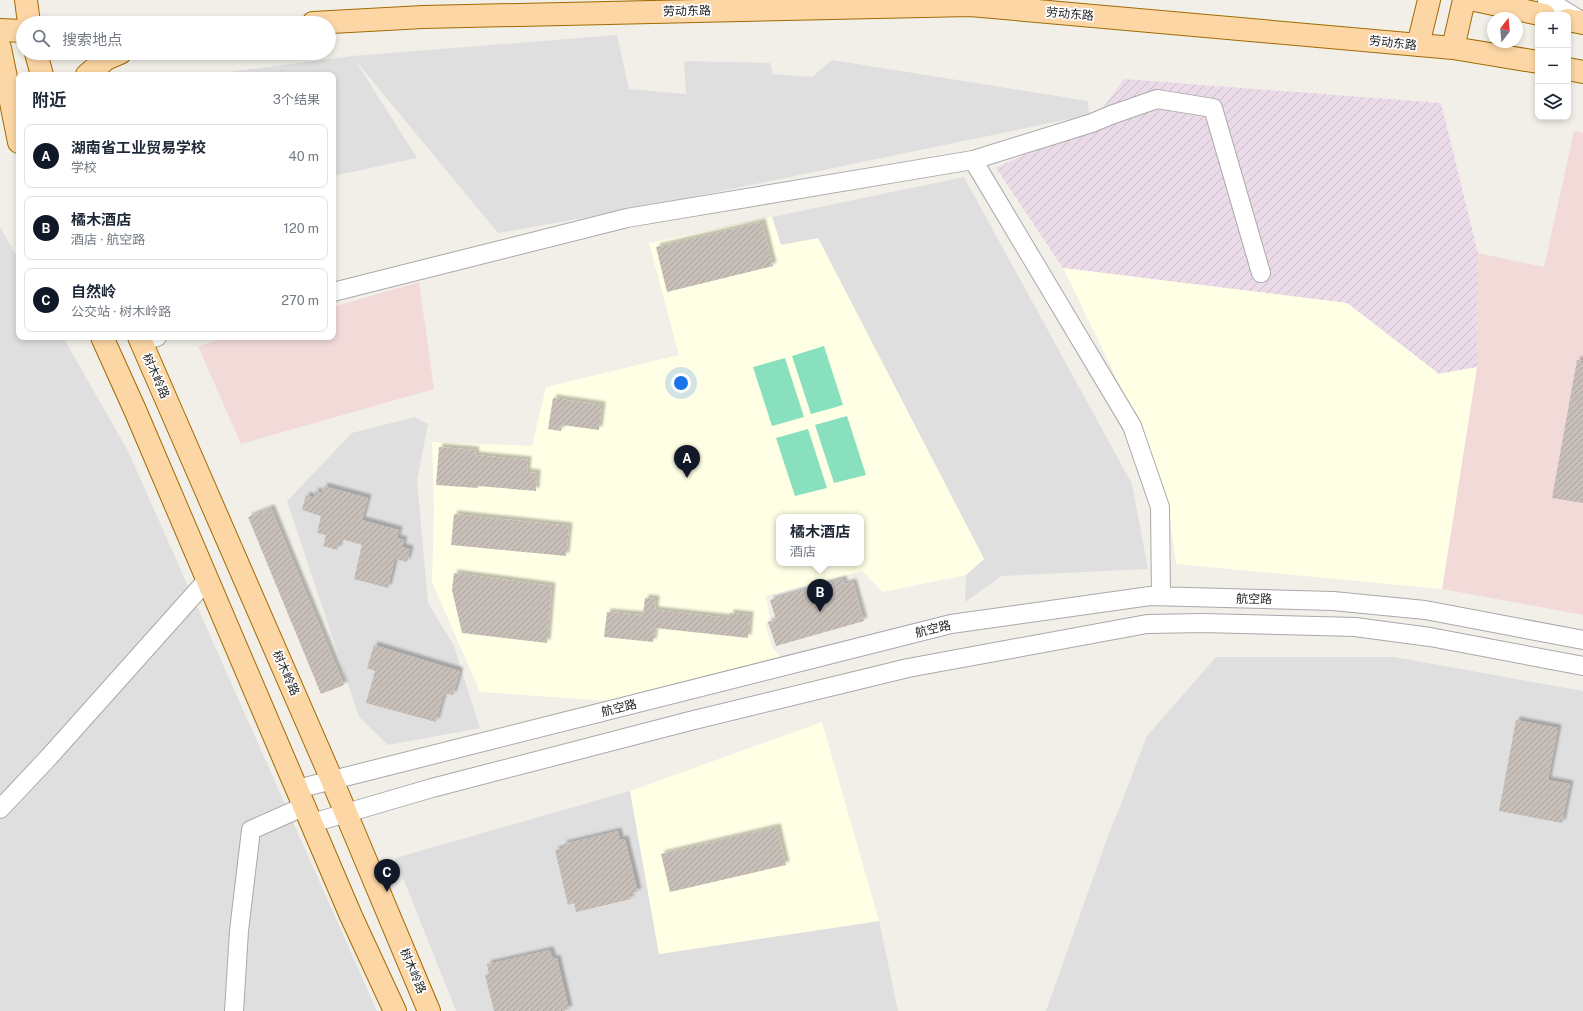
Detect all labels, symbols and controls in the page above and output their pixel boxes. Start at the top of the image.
street label: 劳动东路 [663,4,711,18]
street label: 劳动东路 [1045,5,1095,23]
north arrow [1487,12,1523,48]
map controls [1535,12,1571,120]
button: + [1535,12,1571,48]
search box [16,16,336,60]
icon: search [30,27,52,49]
text: 搜索地点 [62,31,122,48]
street label: 劳动东路 [1368,34,1418,52]
button: − [1535,48,1571,84]
button: layers [1535,84,1571,120]
text: 附近 [32,90,66,110]
text: 3个结果 [273,92,320,107]
text: 湖南省工业贸易学校 [71,139,206,156]
text: A [41,149,51,164]
text: 40 m [288,149,319,164]
text: 学校 [71,160,97,175]
text: 橘木酒店 [71,211,131,228]
text: B [42,221,50,236]
text: 120 m [284,221,319,236]
text: 酒店 · 航空路 [71,232,145,247]
text: 自然岭 [71,283,116,300]
text: C [41,293,51,308]
text: 270 m [281,293,319,308]
text: 公交站 · 树木岭路 [71,304,171,319]
street label: 树木岭路 [140,351,172,401]
your location [671,373,691,393]
pin: A [674,445,700,478]
popup [776,514,864,566]
text: 橘木酒店 [790,523,850,540]
text: 酒店 [790,544,816,559]
pin: B [807,579,833,612]
street label: 航空路 [1236,592,1272,606]
street label: 航空路 [914,618,952,640]
street label: 树木岭路 [270,648,302,698]
street label: 航空路 [600,697,638,719]
pin: C [374,859,400,892]
street label: 树木岭路 [397,946,429,996]

